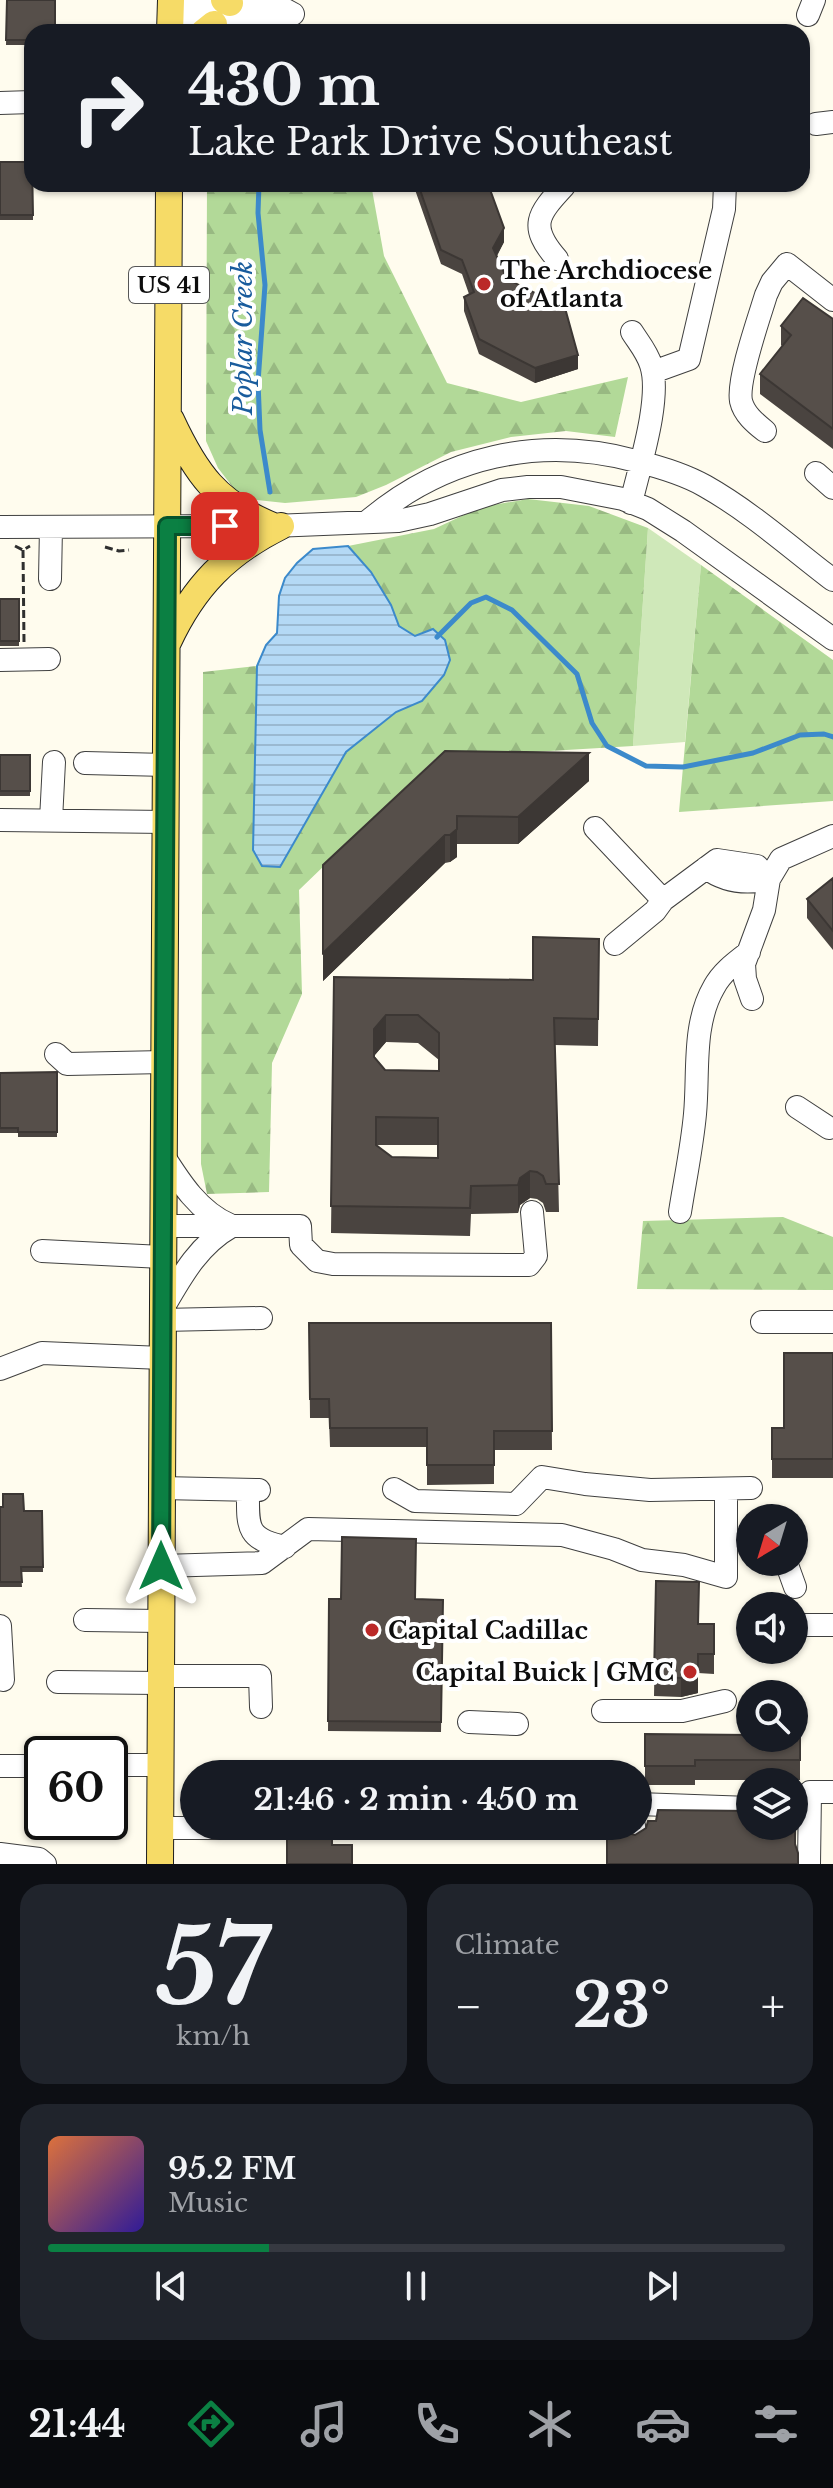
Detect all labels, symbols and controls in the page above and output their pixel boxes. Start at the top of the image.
text: 430 m [188,51,380,120]
icon: right [56,56,160,160]
text: Lake Park Drive Southeast [188,120,672,165]
place label: The Archdiocese of Atlanta [500,256,712,313]
water label: Poplar Creek [227,261,259,416]
road number: US 41 [129,267,209,303]
marker: The Archdiocese of Atlanta [475,275,493,293]
pin [191,492,259,560]
icon: arrive [203,504,247,548]
north arrow [736,1504,808,1576]
map controls [736,1504,808,1840]
position arrow [119,1524,203,1608]
button: sound [736,1592,808,1664]
place label: Capital Cadillac [388,1616,588,1645]
marker: Capital Cadillac [363,1621,381,1639]
place label: Capital Buick | GMC [416,1658,674,1687]
marker: Capital Buick | GMC [681,1663,699,1681]
button: search [736,1680,808,1752]
speed limit sign: 60 [24,1736,128,1840]
button: layers [736,1768,808,1840]
text: 21:46 · 2 min · 450 m [254,1781,578,1818]
text: 57 [155,1903,271,2032]
text: Climate [455,1929,560,1961]
text: 23° [573,1969,670,2043]
text: − [455,1979,482,2034]
text: + [761,1979,785,2034]
text: km/h [176,2020,250,2052]
text: 95.2 FM [168,2150,296,2187]
text: Music [168,2187,248,2219]
icon: previous [149,2264,193,2308]
icon: pause [394,2264,438,2308]
icon: next [640,2264,684,2308]
icon: directions [183,2396,239,2452]
icon: music [296,2396,352,2452]
icon: phone [409,2396,465,2452]
icon: climate [522,2396,578,2452]
icon: car [635,2396,691,2452]
icon: filters [748,2396,804,2452]
text: 21:44 [29,2402,126,2447]

